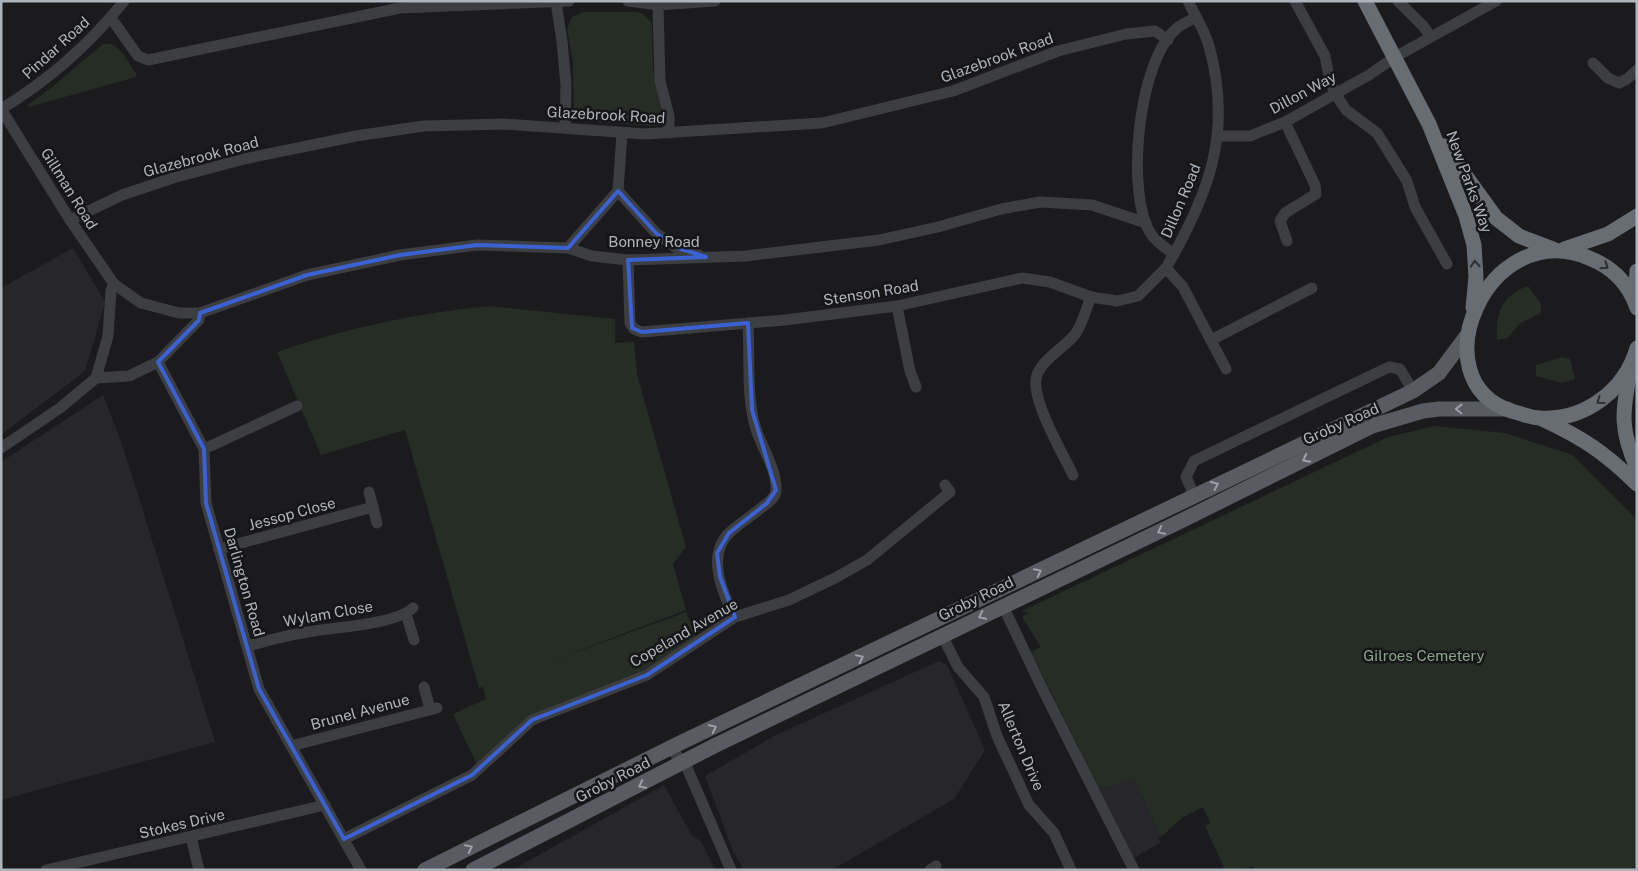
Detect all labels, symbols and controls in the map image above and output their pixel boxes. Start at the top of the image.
street label: Pindar Road [19,13,93,82]
street label: Glazebrook Road [938,29,1055,86]
street label: Dillon Way [1267,68,1339,117]
street label: Glazebrook Road [546,103,666,126]
street label: New Parks Way [1443,129,1496,235]
street label: Glazebrook Road [141,133,260,180]
street label: Gillman Road [38,145,101,233]
street label: Dillon Road [1157,161,1204,240]
street label: Bonney Road [608,233,700,250]
one-way arrow [1470,259,1481,267]
one-way arrow [1599,260,1609,269]
street label: Stenson Road [822,277,920,308]
one-way arrow [1596,395,1606,404]
street label: Groby Road [1300,399,1381,448]
one-way arrow [1455,403,1463,414]
one-way arrow [1303,453,1312,463]
one-way arrow [1210,481,1219,491]
street label: Jessop Close [246,494,337,533]
street label: Darlington Road [221,525,268,638]
one-way arrow [1157,525,1166,535]
one-way arrow [1033,568,1042,578]
street label: Groby Road [936,573,1016,624]
street label: Copeland Avenue [627,595,741,670]
street label: Wylam Close [282,597,374,630]
one-way arrow [978,609,987,620]
park label: Gilroes Cemetery [1363,647,1485,664]
one-way arrow [855,654,864,664]
street label: Brunel Avenue [309,690,411,733]
street label: Allerton Drive [995,698,1048,793]
one-way arrow [708,725,717,735]
street label: Groby Road [573,754,653,806]
one-way arrow [638,779,647,789]
street label: Stokes Drive [137,805,226,842]
one-way arrow [464,844,473,854]

